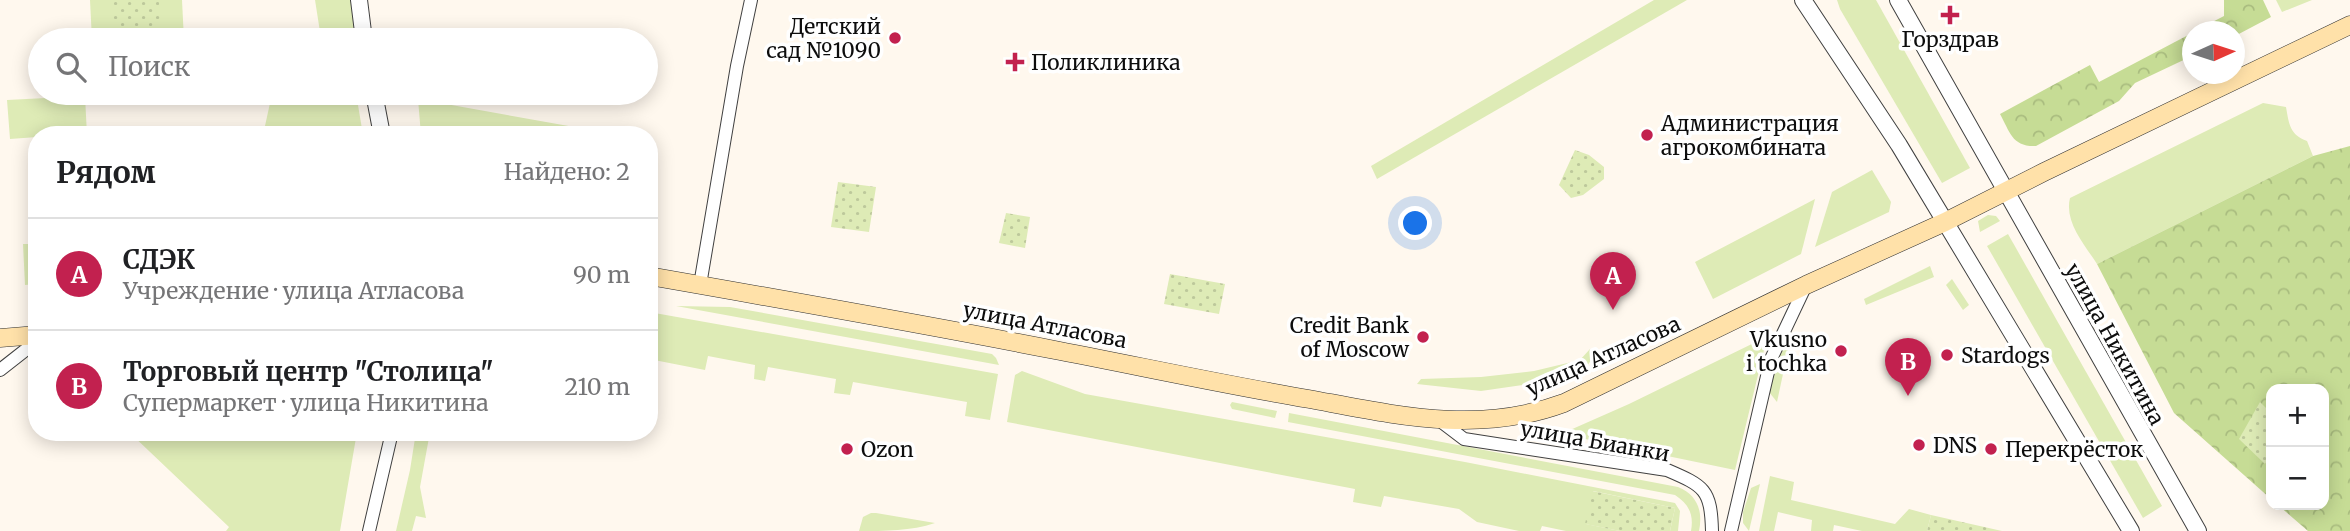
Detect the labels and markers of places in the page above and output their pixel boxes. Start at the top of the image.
marker: Горздрав [1942,7,1958,23]
place label: Детский сад №1090 [766,13,881,64]
place label: Горздрав [1901,26,1999,53]
marker: Детский сад №1090 [887,30,903,46]
place label: Поликлиника [1031,49,1181,76]
marker: Поликлиника [1005,52,1025,72]
place label: Администрация агрокомбината [1660,110,1839,161]
marker: Администрация агрокомбината [1639,127,1655,143]
pin: A [1590,252,1636,310]
place label: Credit Bank of Moscow [1290,312,1410,363]
place label: Vkusno i tochka [1746,326,1827,377]
marker: Credit Bank of Moscow [1415,329,1431,345]
pin: B [1885,338,1931,396]
place label: Stardogs [1961,342,2050,369]
marker: Vkusno i tochka [1833,343,1849,359]
marker: Stardogs [1939,347,1955,363]
place label: DNS [1933,432,1977,459]
place label: Ozon [861,436,914,463]
place label: Перекрёсток [2005,436,2143,463]
marker: DNS [1911,437,1927,453]
marker: Ozon [839,441,855,457]
marker: Перекрёсток [1983,441,1999,457]

